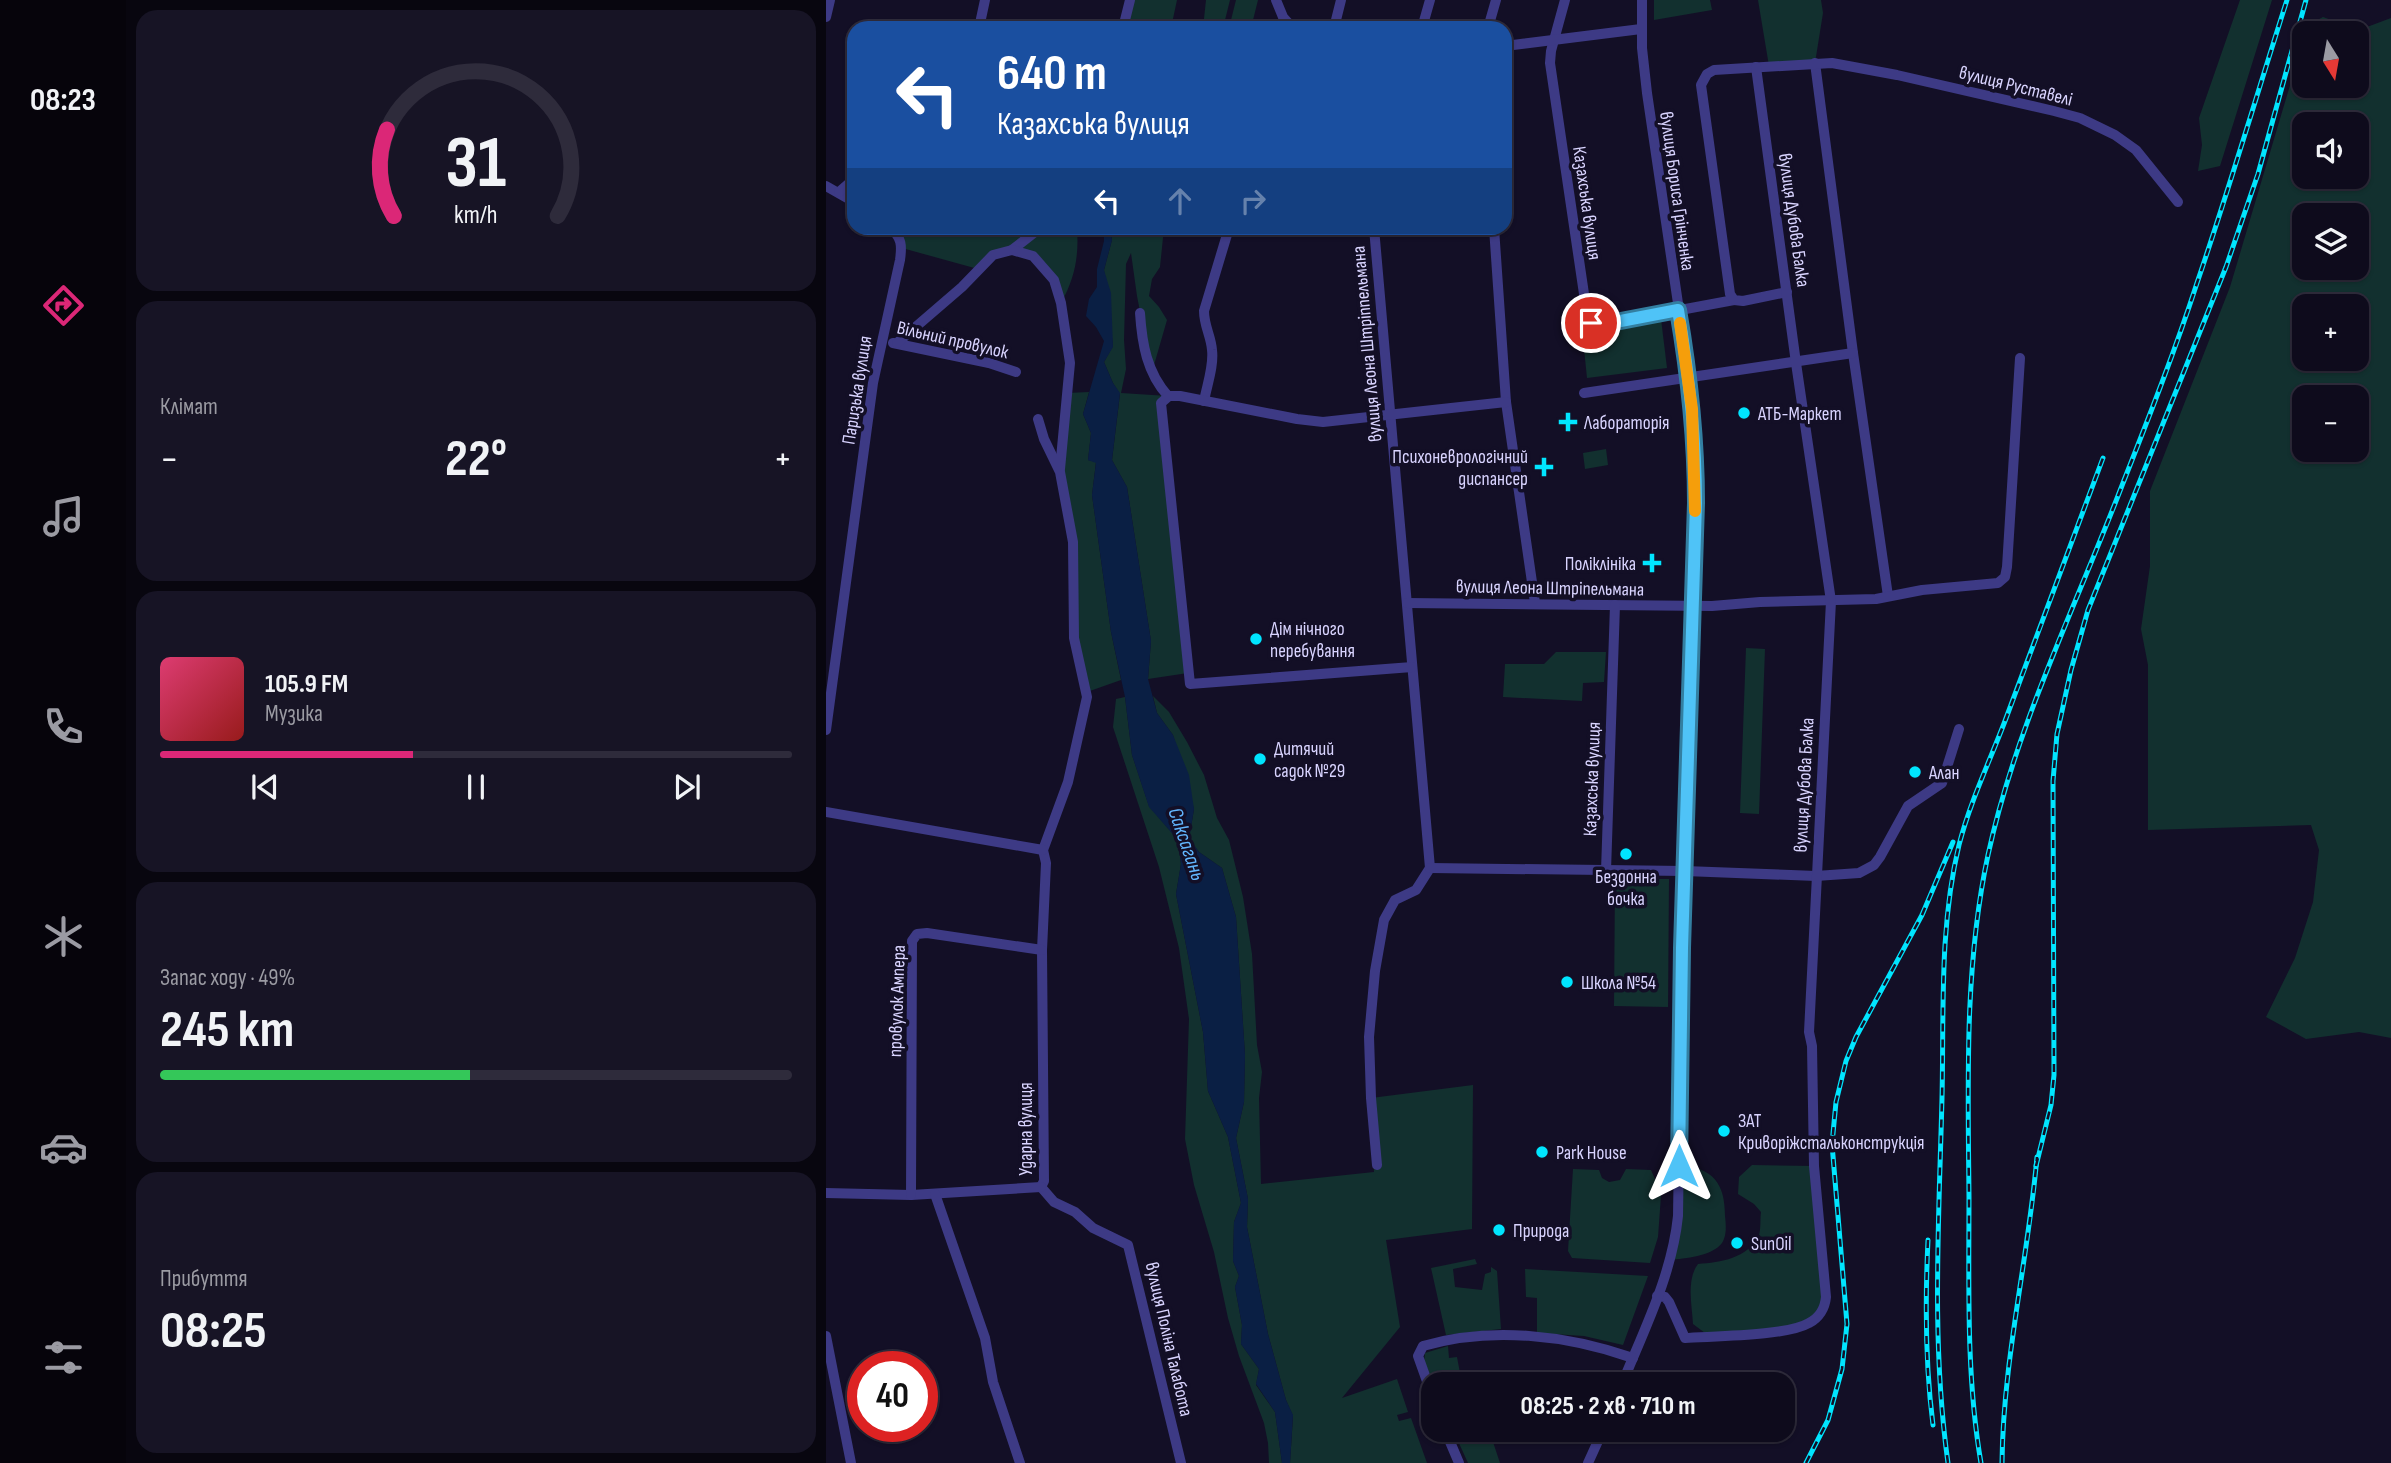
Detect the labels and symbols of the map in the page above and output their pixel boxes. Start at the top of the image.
north arrow [2292,21,2370,98]
street label: вулиця Руставелі [1957,61,2075,112]
street label: вулиця Бориса Грінченка [1654,110,1699,272]
street label: Казахська вулиця [1567,145,1606,261]
street label: вулиця Дубова Балка [1773,152,1814,289]
street label: вулиця Леона Штріппельмана [1347,245,1388,443]
pin [1561,293,1621,353]
street label: Вільний провулок [895,316,1011,365]
street label: Паризька вулиця [838,334,877,446]
place label: АТБ-Маркет [1757,403,1842,426]
marker: АТБ-Маркет [1736,405,1752,421]
marker: Лабораторія [1558,412,1578,432]
place label: Лабораторія [1583,412,1670,435]
place label: Психоневрологічний диспансер [1392,446,1528,491]
marker: Психоневрологічний диспансер [1534,457,1554,477]
place label: Поліклініка [1565,553,1636,576]
marker: Поліклініка [1642,553,1662,573]
street label: вулиця Леона Штріпельмана [1456,575,1644,602]
place label: Дім нічного перебування [1270,618,1355,663]
marker: Дім нічного перебування [1248,631,1264,647]
street label: вулиця Дубова Балка [1789,717,1820,853]
street label: Казахська вулиця [1579,721,1606,837]
place label: Дитячий садок №29 [1274,738,1345,783]
marker: Дитячий садок №29 [1252,751,1268,767]
place label: Алан [1928,762,1960,785]
marker: Алан [1907,764,1923,780]
water label: Саксагань [1162,804,1211,884]
marker: Бездонна бочка [1618,846,1634,862]
place label: Бездонна бочка [1595,866,1657,911]
street label: провулок Ампера [884,945,911,1057]
place label: Школа №54 [1581,972,1656,995]
marker: Школа №54 [1559,974,1575,990]
street label: Ударна вулиця [1015,1082,1038,1176]
place label: ЗАТ Криворіжстальконструкція [1738,1110,1925,1155]
marker: ЗАТ Криворіжстальконструкція [1716,1123,1732,1139]
position arrow [1642,1129,1716,1203]
place label: Park House [1556,1142,1627,1165]
marker: Park House [1534,1144,1550,1160]
place label: Природа [1513,1220,1569,1243]
marker: Природа [1491,1222,1507,1238]
place label: SunOil [1751,1233,1792,1256]
marker: SunOil [1729,1235,1745,1251]
street label: вулиця Поліна Талабота [1140,1260,1197,1419]
speed limit sign: 40 [847,1351,938,1442]

